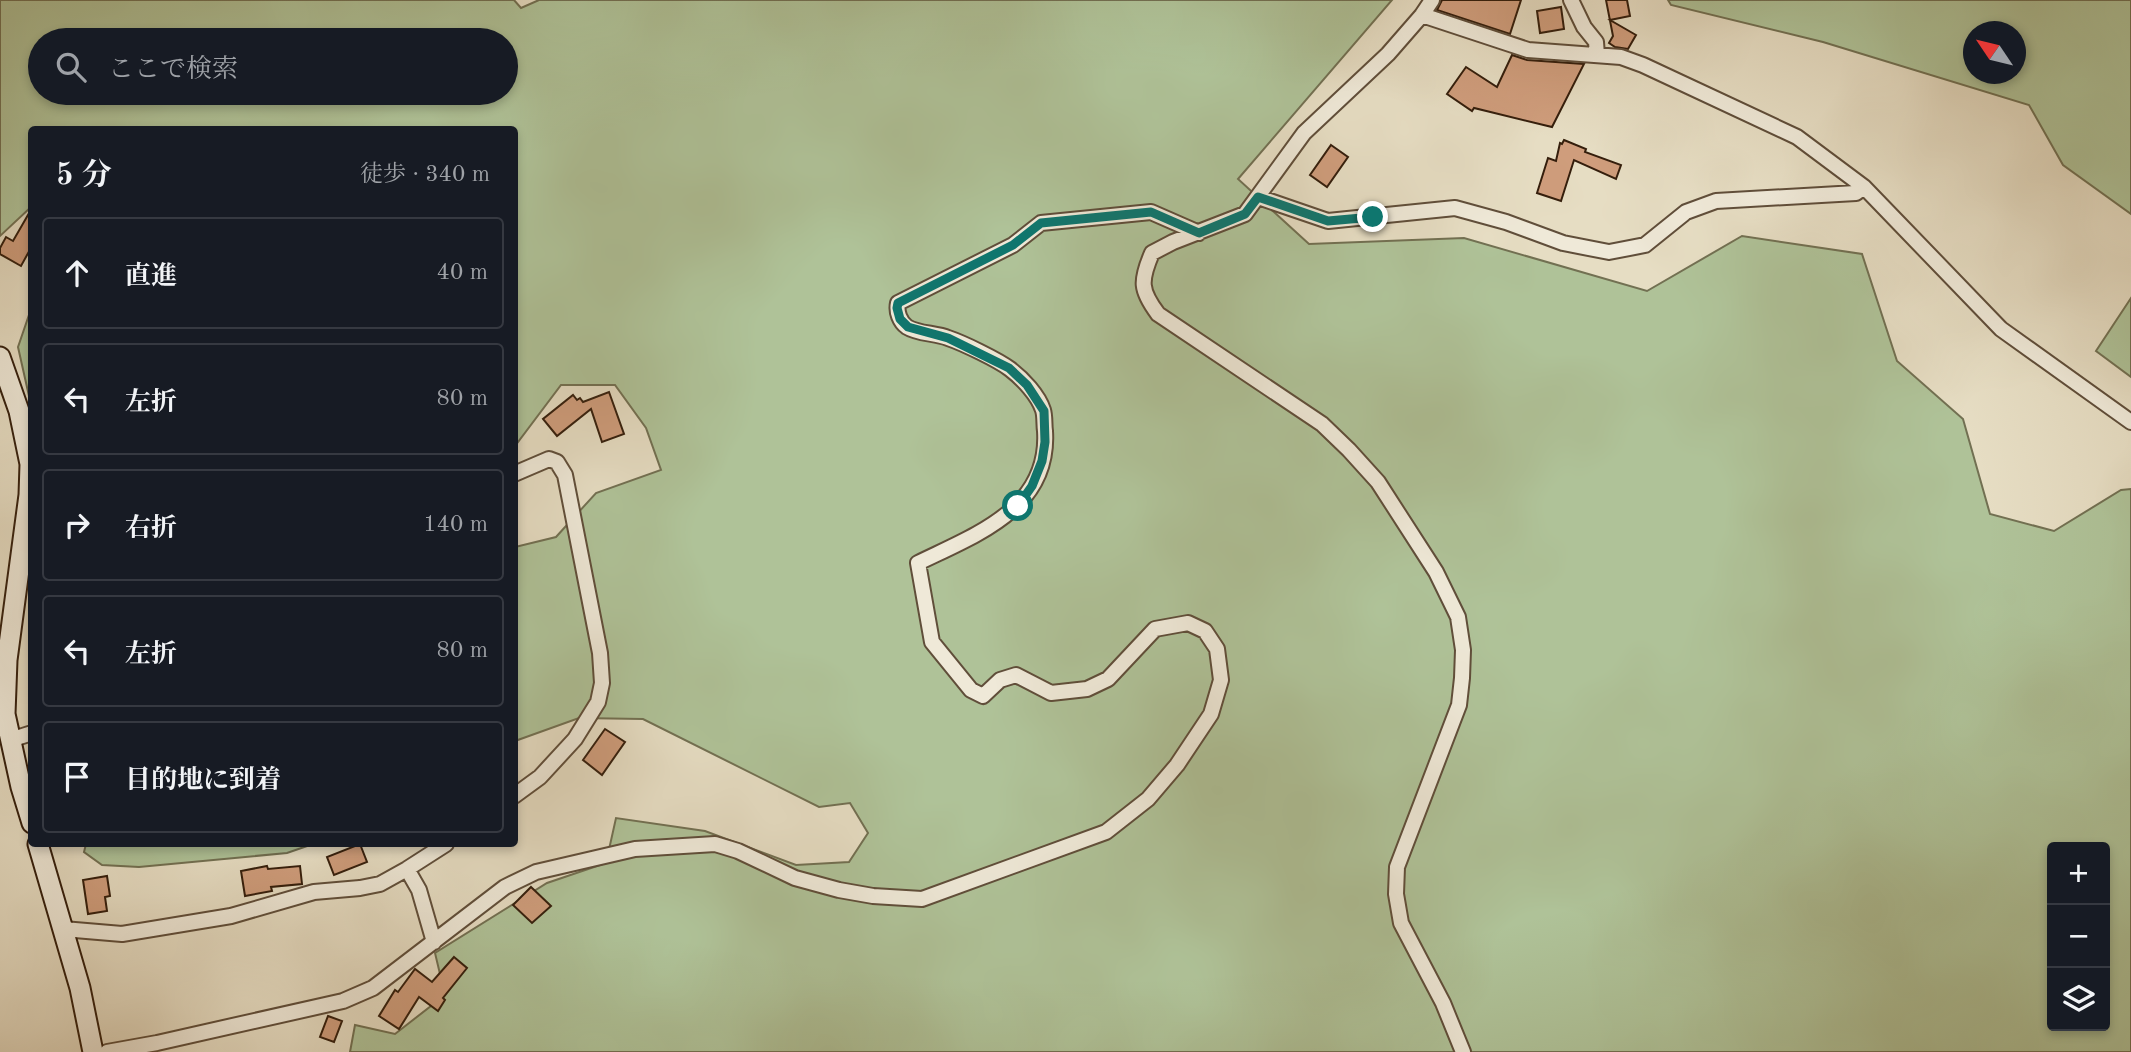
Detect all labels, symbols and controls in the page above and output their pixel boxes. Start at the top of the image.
north arrow [1963,21,2026,84]
search box [28,28,518,105]
icon: search [52,48,90,86]
text: ここで検索 [108,57,238,83]
text: 5 分 [56,161,112,191]
text: 徒歩 · 340 m [360,163,490,186]
route end [1357,201,1388,232]
icon: ahead [58,254,96,292]
text: 40 m [437,261,488,284]
text: 直進 [125,264,177,290]
icon: left [58,380,96,418]
text: 80 m [437,387,488,410]
text: 左折 [125,390,177,416]
route start [1002,490,1033,521]
icon: right [58,506,96,544]
text: 140 m [423,513,488,536]
text: 右折 [125,516,177,542]
icon: left [58,632,96,670]
text: 80 m [437,639,488,662]
text: 左折 [125,642,177,668]
icon: arrive [58,758,96,796]
text: 目的地に到着 [125,768,281,794]
map controls [2047,842,2110,1031]
button: + [2047,842,2110,905]
button: − [2047,905,2110,968]
button: layers [2047,968,2110,1031]

